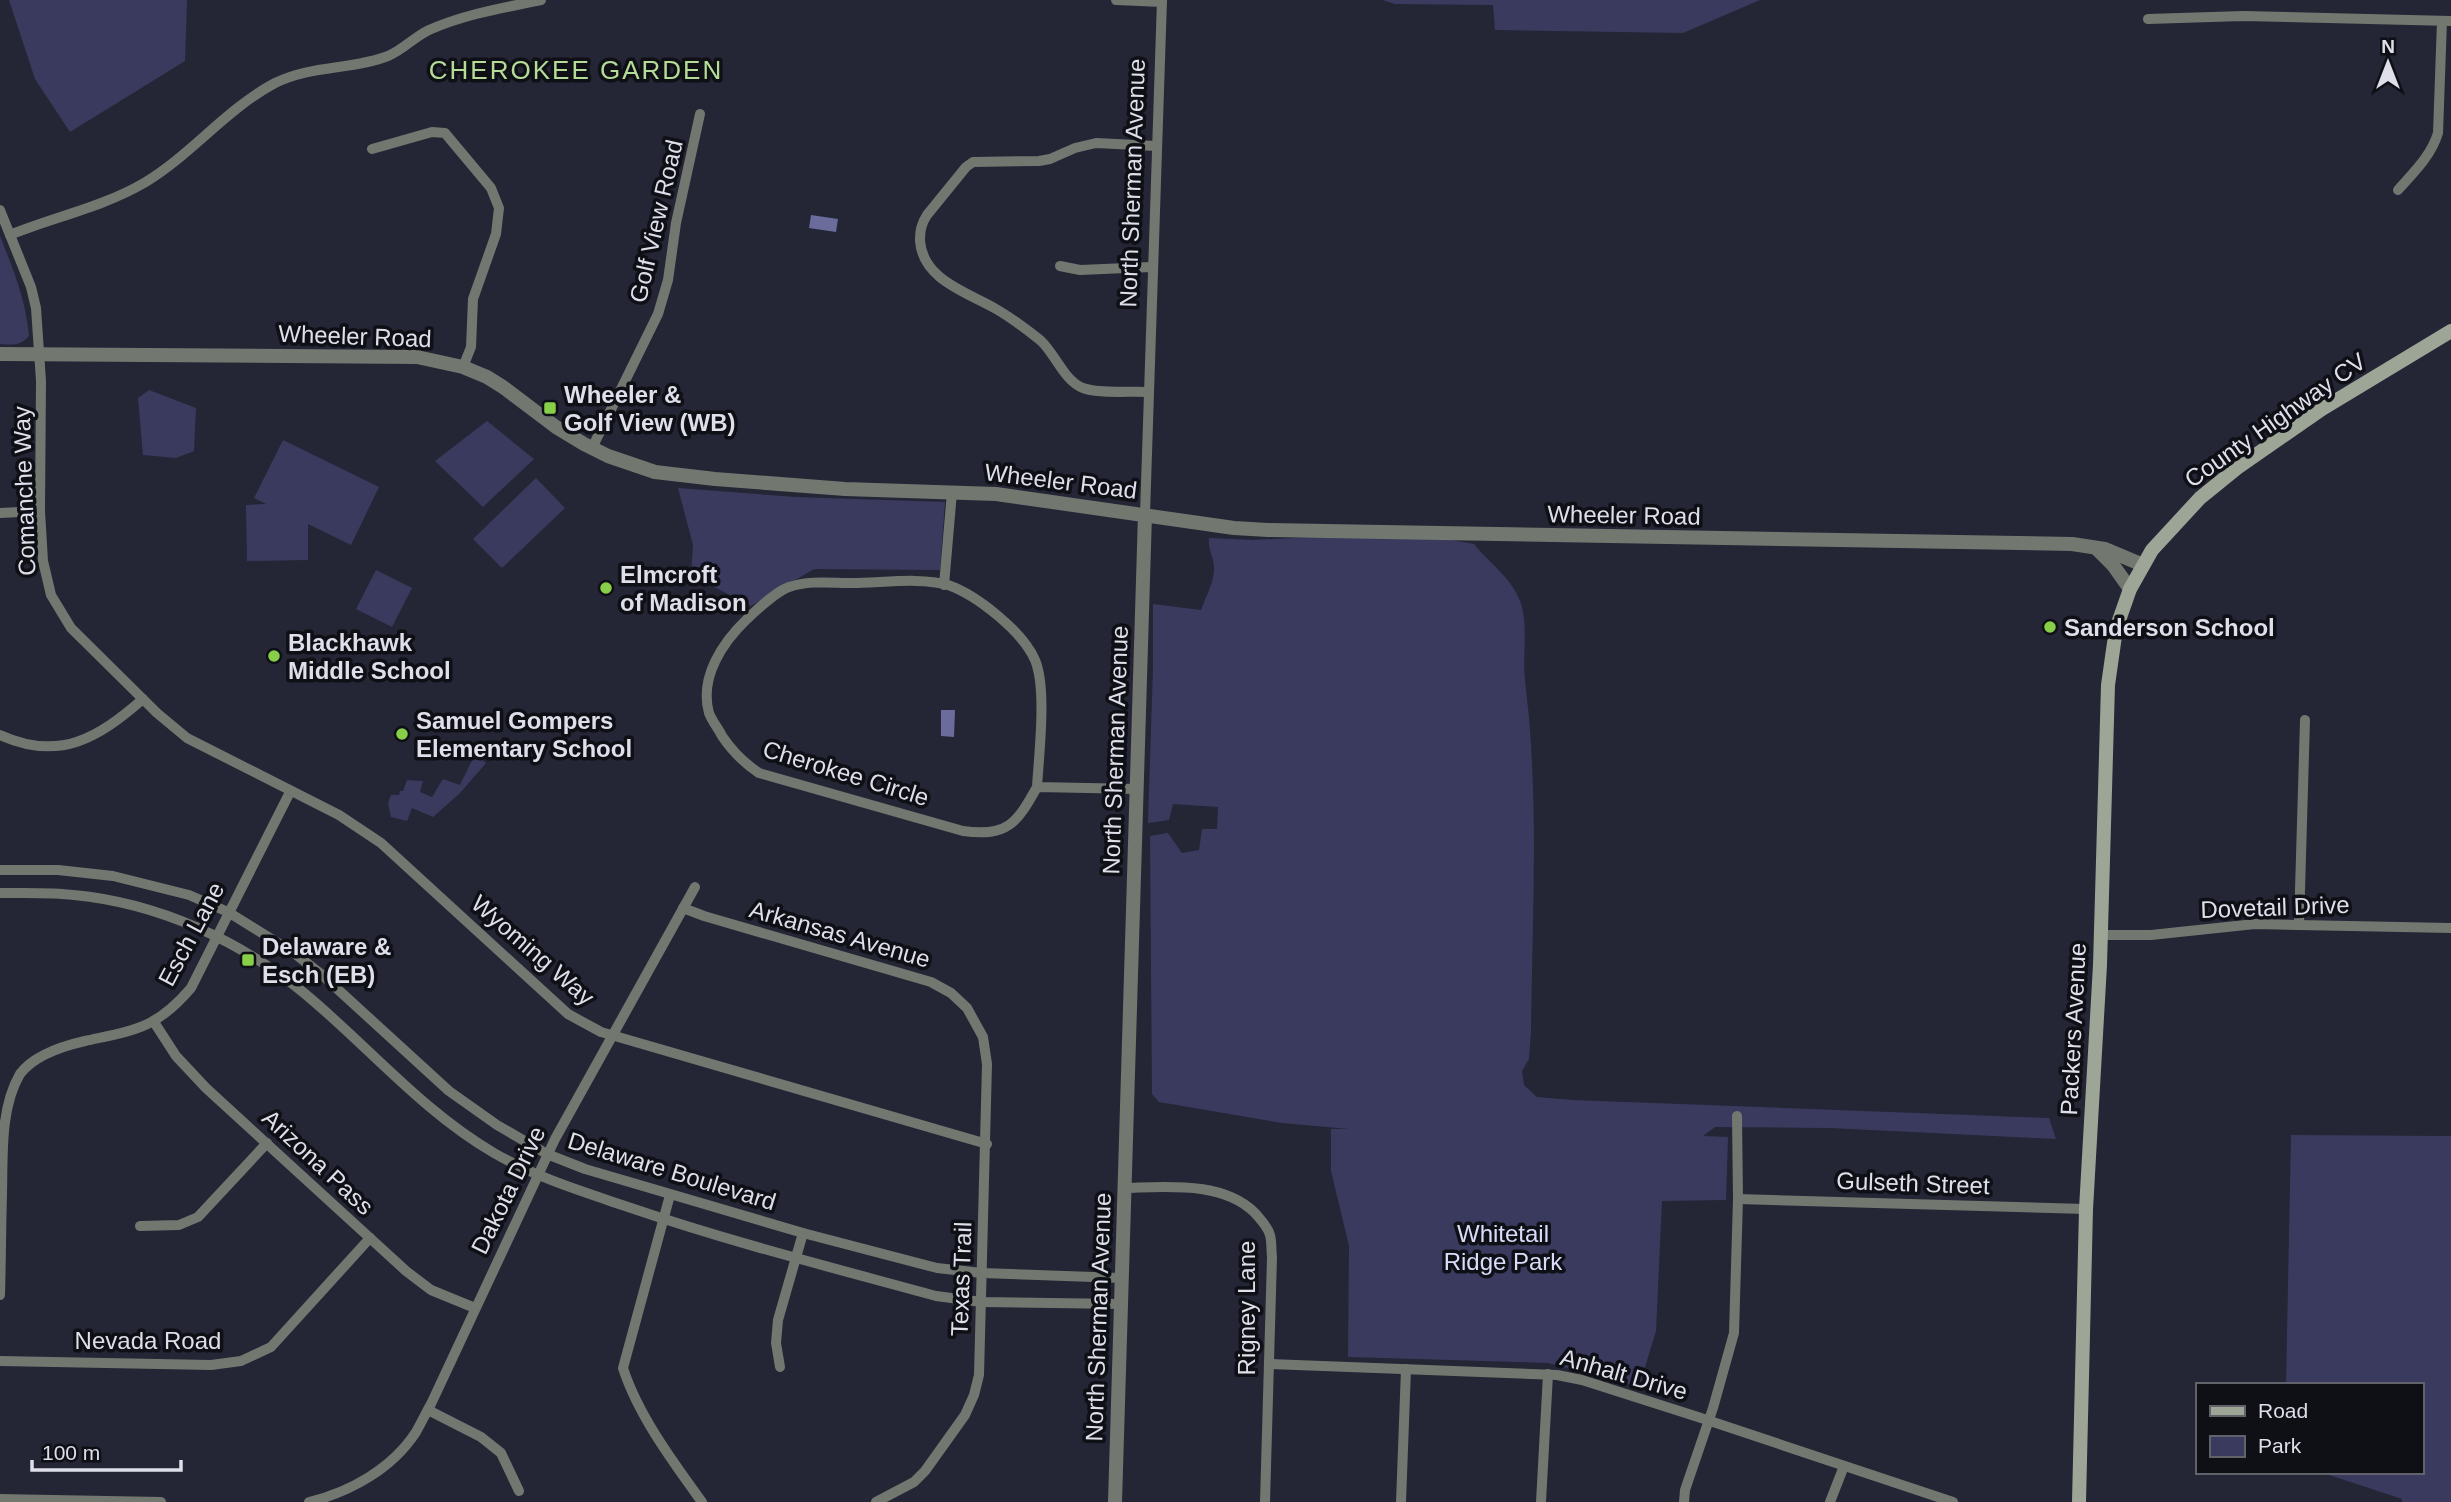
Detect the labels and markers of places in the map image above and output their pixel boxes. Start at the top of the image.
place label: Wheeler & Golf View (WB) [564,381,736,436]
marker: Wheeler & Golf View (WB) [542,400,558,416]
place label: Elmcroft of Madison [620,561,747,616]
marker: Elmcroft of Madison [598,580,614,596]
place label: Sanderson School [2064,614,2275,641]
marker: Sanderson School [2042,619,2058,635]
place label: Blackhawk Middle School [288,629,451,684]
marker: Blackhawk Middle School [266,648,282,664]
place label: Samuel Gompers Elementary School [416,707,632,762]
marker: Samuel Gompers Elementary School [394,726,410,742]
place label: Delaware & Esch (EB) [262,933,391,988]
marker: Delaware & Esch (EB) [240,952,256,968]

